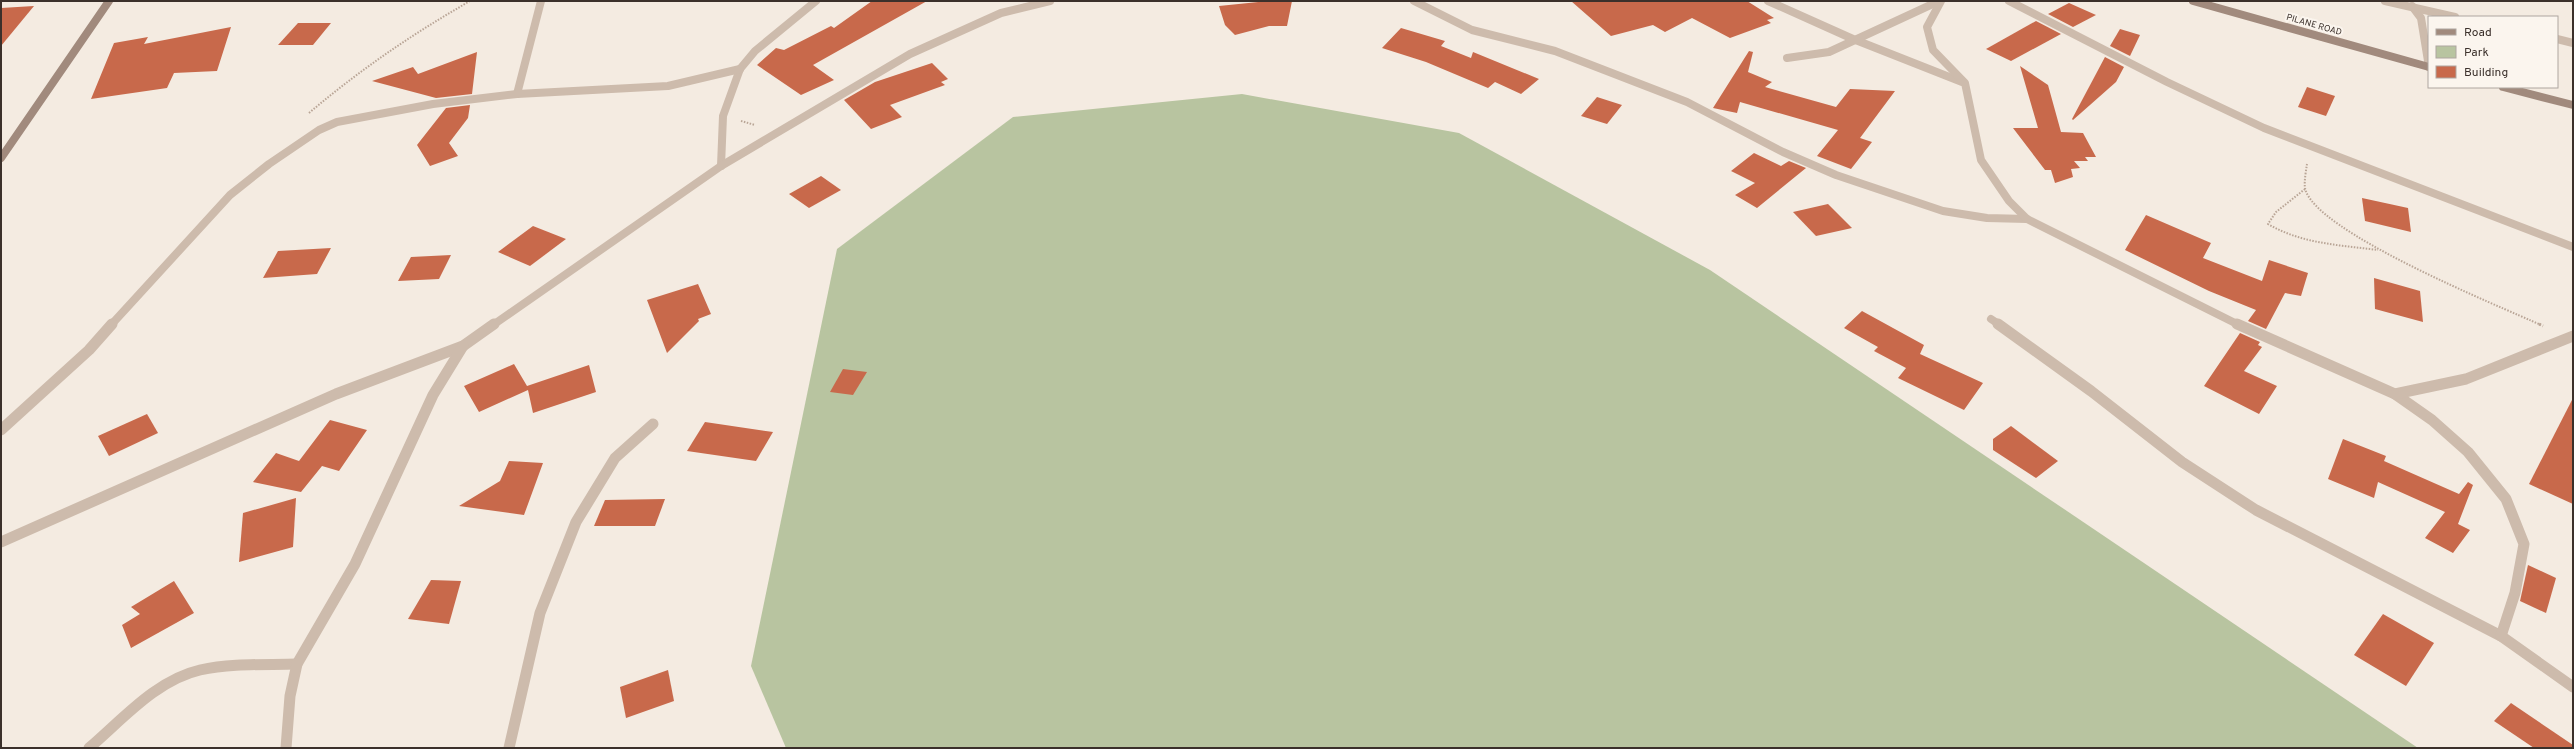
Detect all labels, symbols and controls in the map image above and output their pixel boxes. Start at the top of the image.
street label: PILANE ROAD [2285,12,2343,38]
legend [2428,16,2558,88]
text: Road [2464,25,2492,41]
text: Park [2464,45,2489,61]
text: Building [2464,65,2508,81]

